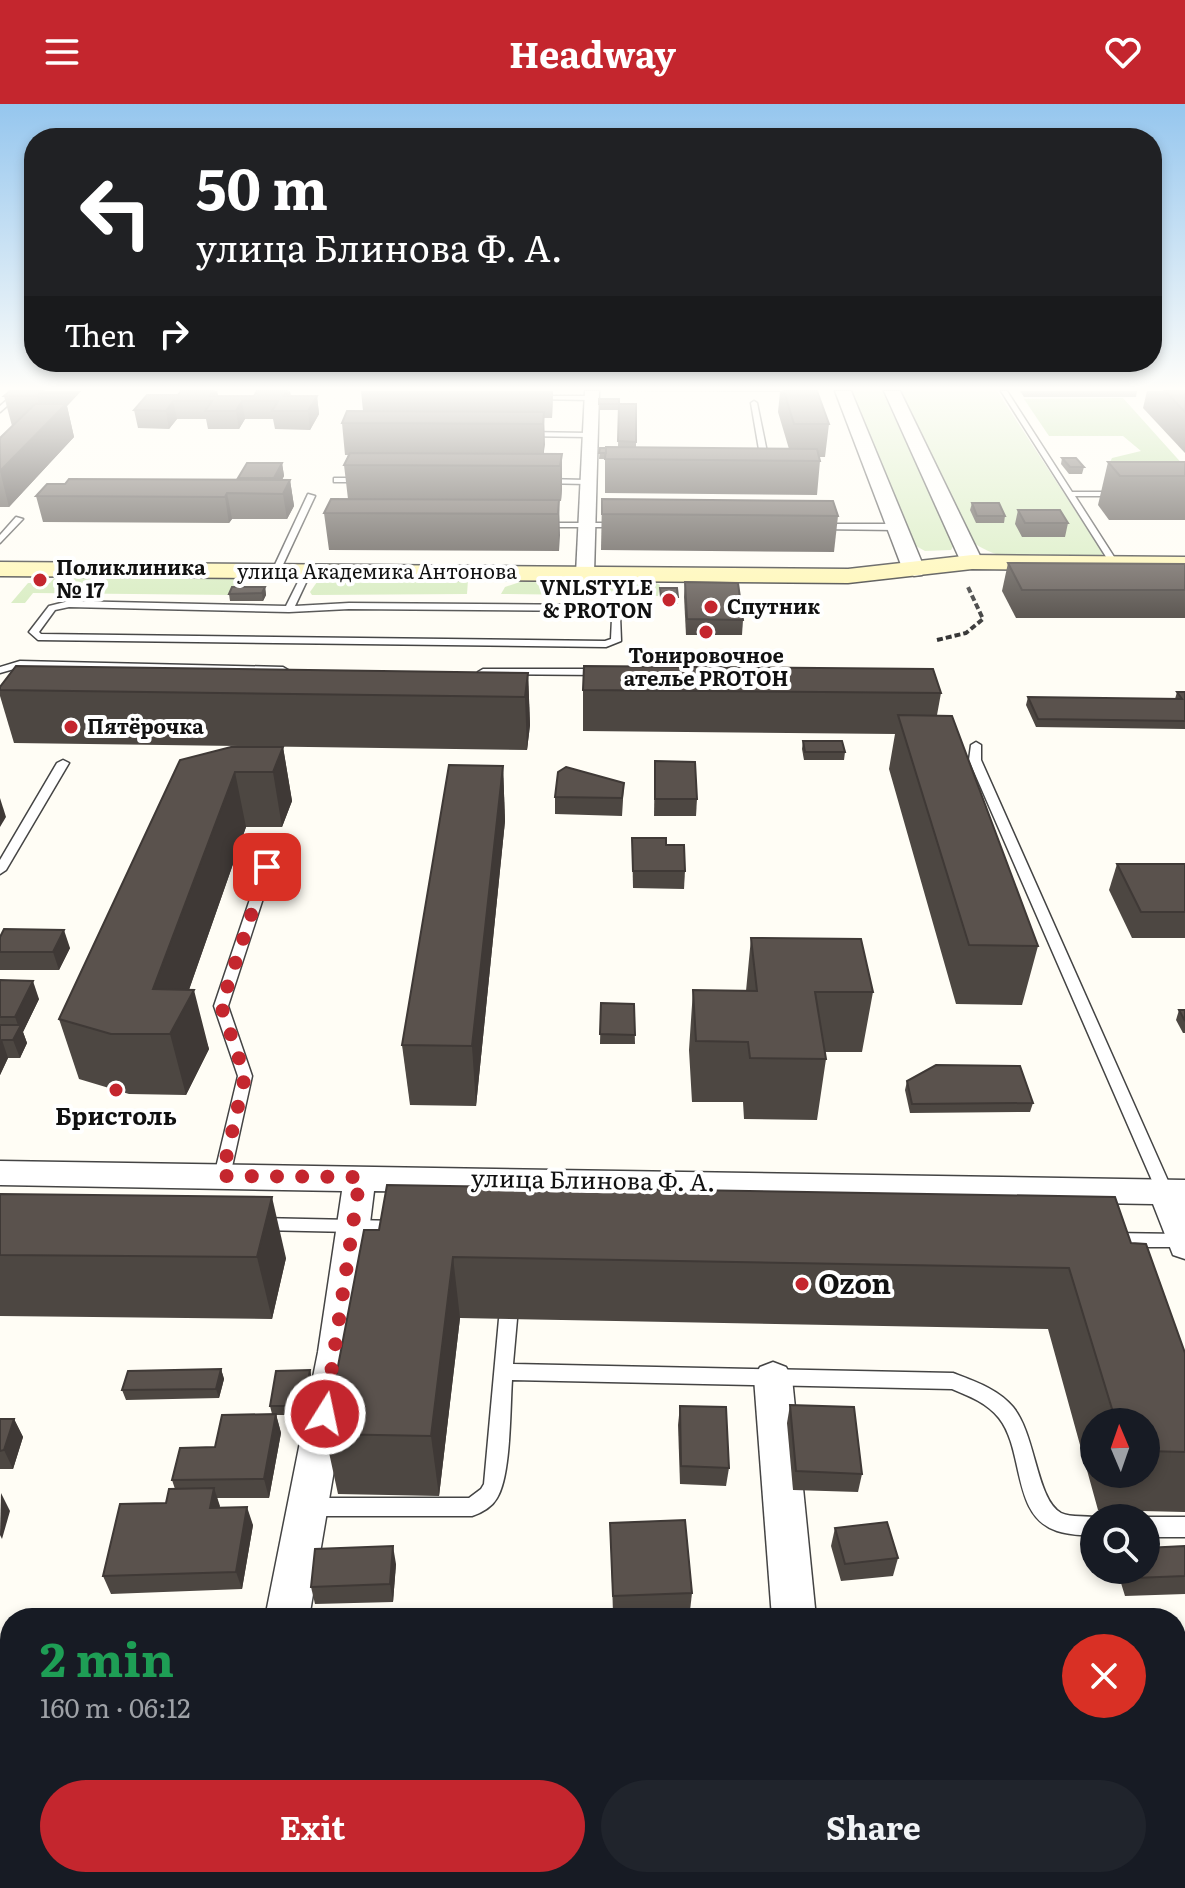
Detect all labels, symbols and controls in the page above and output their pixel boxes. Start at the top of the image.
text: Headway [509,26,676,79]
icon: menu [40,30,84,74]
icon: heart [1101,30,1145,74]
text: 50 m [196,144,328,227]
icon: left [64,160,168,264]
text: улица Блинова Ф. А. [196,220,563,273]
text: Then [64,312,136,356]
icon: right [152,312,196,356]
place label: Поликлиника № 17 [56,551,206,604]
street label: улица Академика Антонова [237,555,517,585]
marker: Поликлиника № 17 [31,571,49,589]
place label: VNLSTYLE & PROTON [540,571,653,624]
place label: Спутник [727,590,820,620]
marker: VNLSTYLE & PROTON [660,591,678,609]
marker: Спутник [702,598,720,616]
marker: Тонировочное ателье PROTOH [697,623,715,641]
place label: Тонировочное ателье PROTOH [624,639,788,692]
place label: Пятёрочка [87,710,204,740]
marker: Пятёрочка [62,718,80,736]
pin [233,833,301,901]
icon: arrive [245,845,289,889]
marker: Бристоль [107,1081,125,1099]
place label: Бристоль [55,1097,177,1132]
street label: улица Блинова Ф. А. [471,1159,716,1198]
place label: Ozon [818,1261,891,1303]
marker: Ozon [793,1275,811,1293]
position arrow [283,1372,367,1456]
north arrow [1080,1408,1160,1488]
map controls [1080,1408,1160,1584]
button: search [1080,1504,1160,1584]
text: 2 min [40,1621,174,1692]
button: close [1062,1634,1146,1718]
text: 160 m · 06:12 [40,1687,190,1726]
button: Exit [40,1780,585,1872]
button: Share [601,1780,1146,1872]

